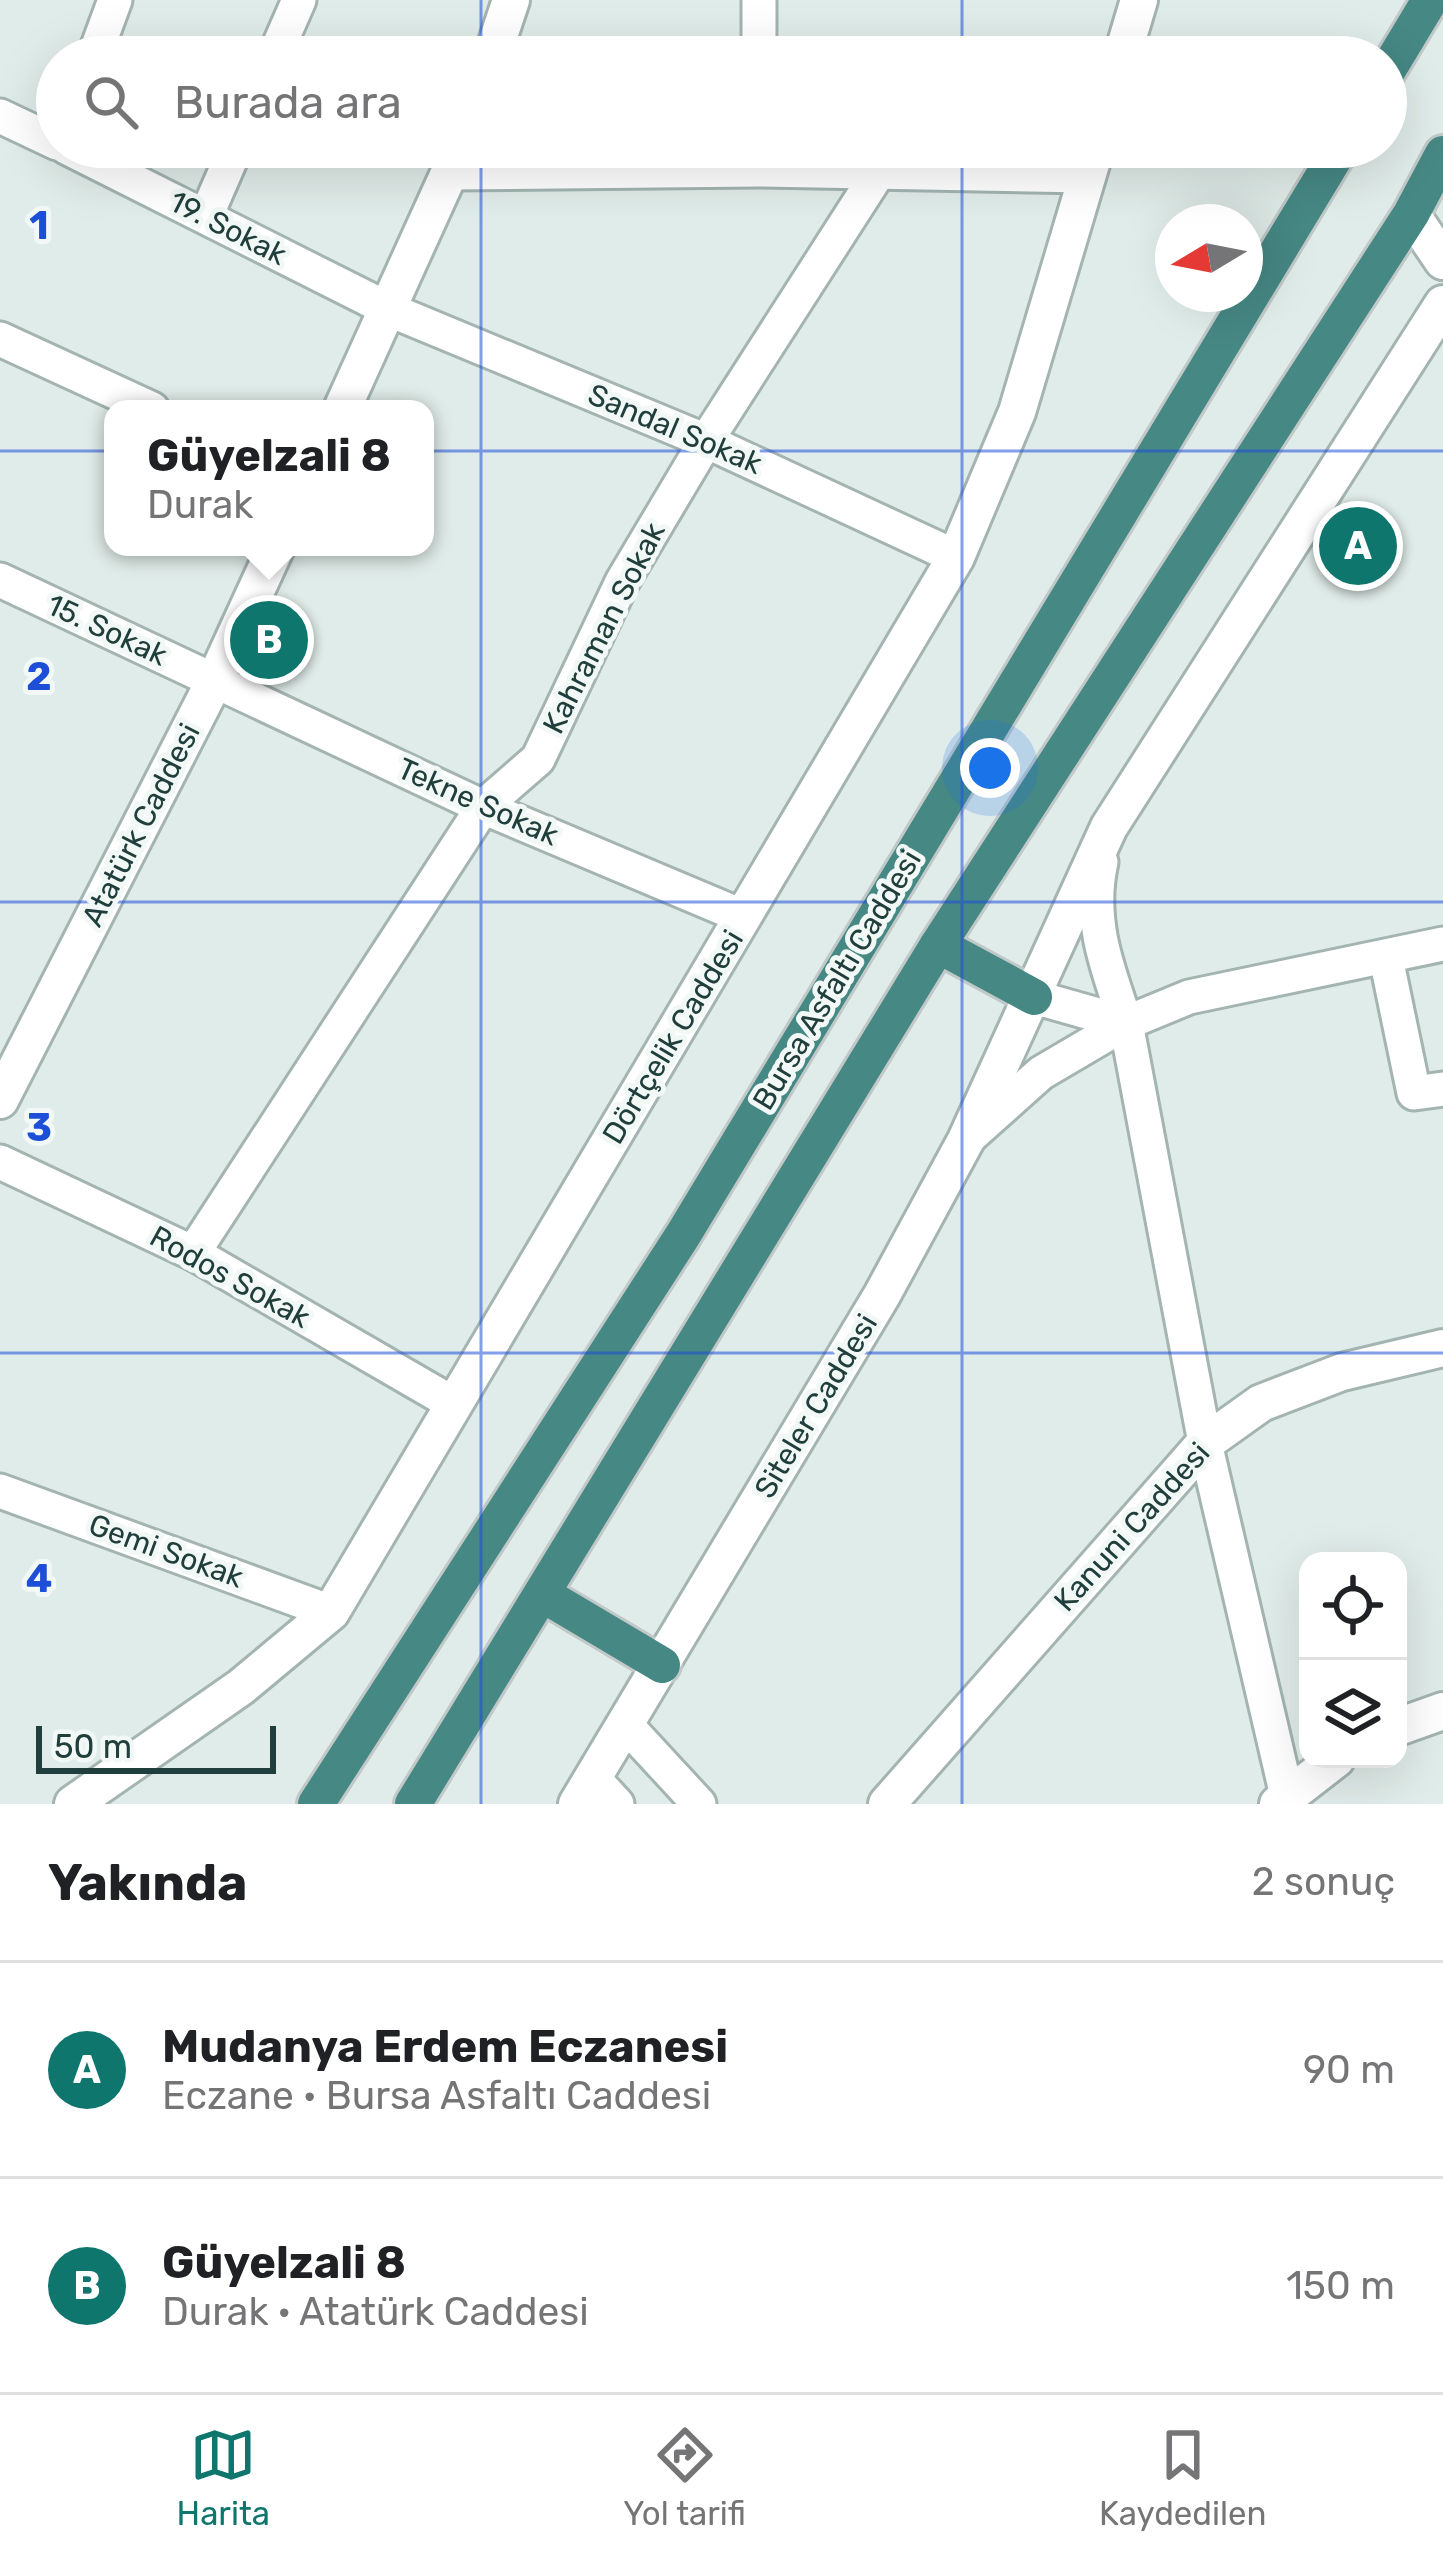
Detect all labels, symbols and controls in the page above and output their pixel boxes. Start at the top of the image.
search box [36,36,1407,168]
icon: search [78,69,144,135]
text: Burada ara [174,76,402,129]
street label: 19. Sokak [163,183,293,273]
text: 1 [29,203,49,249]
north arrow [1155,204,1263,312]
street label: Sandal Sokak [583,376,768,482]
popup [104,400,434,556]
text: Güyelzali 8 [147,429,391,482]
text: Durak [147,482,254,528]
pin: A [1319,501,1397,591]
street label: Kahraman Sokak [535,516,673,740]
street label: 15. Sokak [41,587,173,674]
pin: B [230,595,308,685]
text: 2 [26,654,52,700]
street label: Atatürk Caddesi [74,718,208,932]
your location [960,738,1020,798]
street label: Tekne Sokak [392,751,564,854]
street label: Bursa Asfaltı Caddesi [745,844,929,1116]
street label: Dörtçelik Caddesi [595,924,751,1150]
text: 3 [26,1105,52,1151]
street label: Rodos Sokak [144,1218,317,1336]
street label: Siteler Caddesi [747,1307,885,1505]
street label: Kanuni Caddesi [1047,1435,1217,1619]
street label: Gemi Sokak [84,1506,249,1596]
map controls [1299,1552,1407,1768]
button: locate [1299,1552,1407,1660]
text: 4 [26,1556,52,1602]
button: layers [1299,1660,1407,1768]
scale bar [36,1720,276,1773]
text: 50 m [54,1727,132,1766]
text: Yakında [48,1852,247,1913]
text: 2 sonuç [1252,1859,1395,1905]
text: Mudanya Erdem Eczanesi [162,2020,728,2073]
text: A [73,2047,101,2093]
text: 90 m [1303,2047,1395,2093]
text: Eczane · Bursa Asfaltı Caddesi [162,2073,711,2119]
text: Güyelzali 8 [162,2236,406,2289]
text: B [73,2263,101,2309]
text: 150 m [1286,2263,1395,2309]
text: Durak · Atatürk Caddesi [162,2289,589,2335]
tab: Harita [177,2422,270,2533]
tab: Yol tarifi [623,2422,746,2533]
tab: Kaydedilen [1099,2422,1266,2533]

